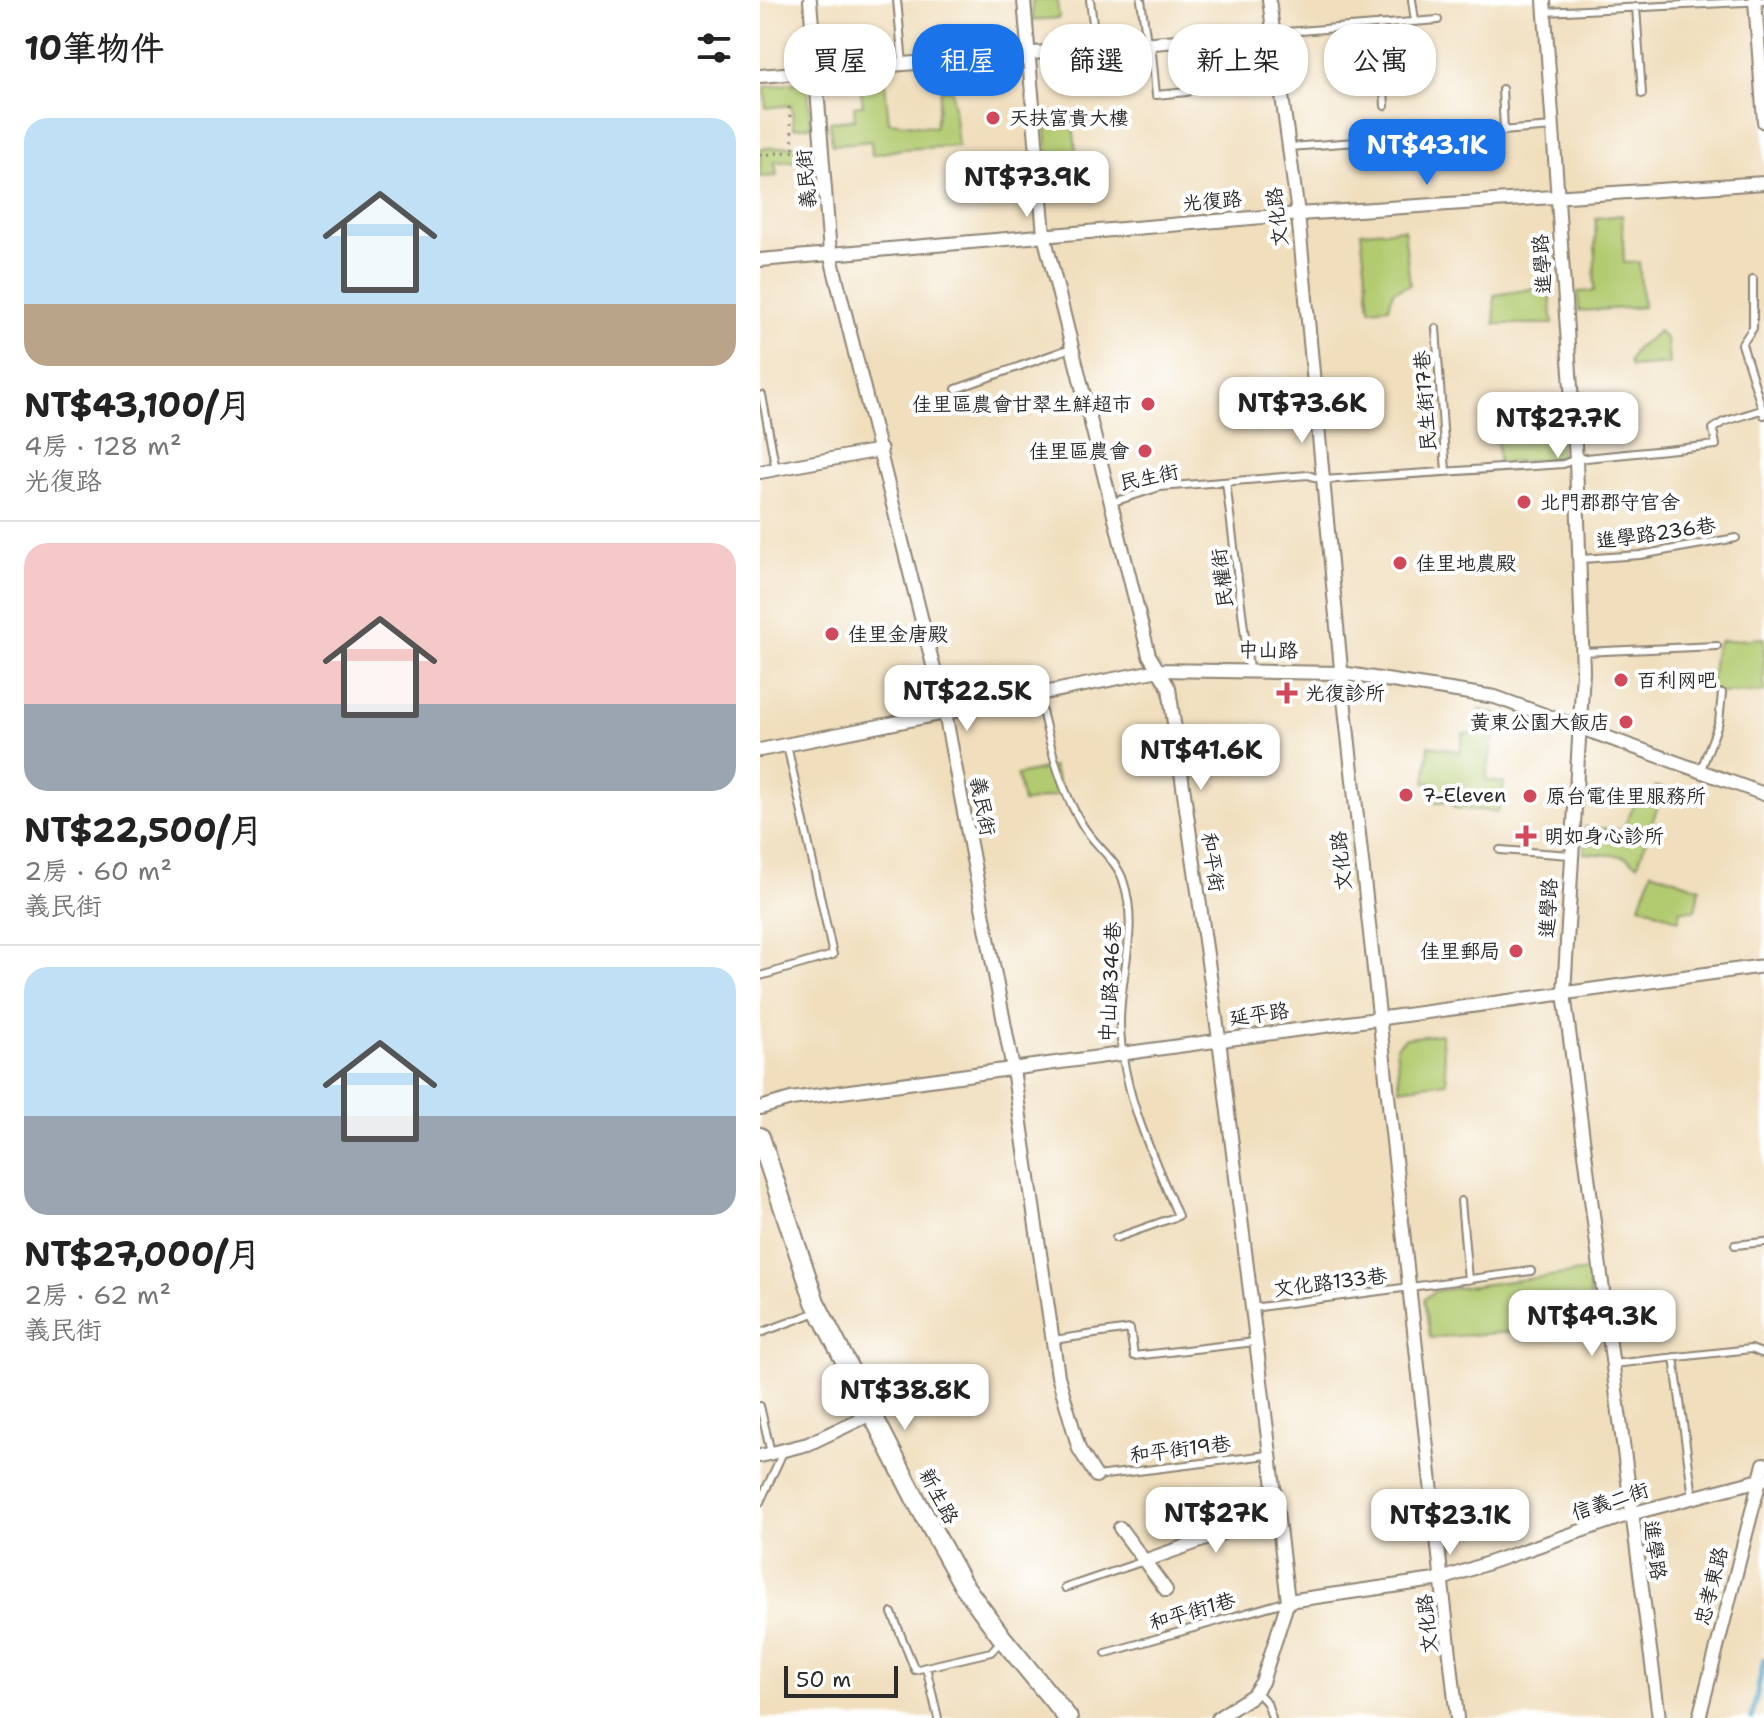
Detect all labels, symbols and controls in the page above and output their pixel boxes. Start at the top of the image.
chip: 買屋 [784,24,896,96]
chip: 租屋 [912,24,1024,96]
chip: 篩選 [1040,24,1152,96]
chip: 新上架 [1168,24,1308,96]
chip: 公寓 [1324,24,1436,96]
text: 10筆物件 [24,25,164,71]
icon: filters [692,26,736,70]
place label: 天扶富貴大樓 [1009,105,1129,131]
marker: 天扶富貴大樓 [984,109,1002,127]
pin: NT$43.1K [1344,119,1510,187]
text: NT$43.1K [1366,127,1488,162]
street label: 義民街 [790,148,822,210]
pin: NT$73.9K [944,151,1110,219]
text: NT$73.9K [964,159,1090,194]
icon: home [308,170,452,314]
street label: 光復路 [1181,185,1244,217]
street label: 文化路 [1260,185,1294,248]
street label: 進學路 [1527,232,1557,295]
street label: 民生街17巷 [1408,349,1442,452]
pin: NT$73.6K [1219,377,1385,445]
text: NT$43,100/月 [24,382,252,428]
text: NT$73.6K [1237,385,1367,420]
place label: 佳里區農會甘翠生鮮超市 [912,391,1132,417]
pin: NT$27.7K [1475,392,1641,460]
marker: 佳里區農會甘翠生鮮超市 [1139,395,1157,413]
text: NT$27.7K [1495,400,1621,435]
text: 4房 · 128 m² [24,428,182,463]
place label: 佳里區農會 [1029,438,1130,464]
marker: 佳里區農會 [1136,442,1154,460]
street label: 民生街 [1117,458,1181,496]
text: 光復路 [24,463,102,498]
place label: 北門郡郡守官舍 [1540,489,1680,515]
marker: 北門郡郡守官舍 [1515,493,1533,511]
street label: 進學路236巷 [1595,512,1718,554]
street label: 民權街 [1205,547,1239,609]
place label: 佳里地農殿 [1416,550,1516,576]
marker: 佳里地農殿 [1391,554,1409,572]
icon: home [308,595,452,739]
place label: 佳里金唐殿 [848,621,948,647]
marker: 佳里金唐殿 [823,625,841,643]
street label: 中山路 [1238,636,1299,664]
pin: NT$22.5K [884,665,1050,733]
place label: 百利网吧 [1637,667,1717,693]
marker: 百利网吧 [1612,671,1630,689]
text: NT$22.5K [902,673,1032,708]
place label: 光復診所 [1305,680,1385,706]
marker: 光復診所 [1276,682,1298,704]
place label: 黃東公園大飯店 [1470,709,1610,735]
marker: 黃東公園大飯店 [1617,713,1635,731]
pin: NT$41.6K [1118,724,1284,792]
text: NT$41.6K [1140,732,1262,767]
street label: 義民街 [965,774,1001,838]
place label: 7-Eleven [1422,782,1506,808]
place label: 原台電佳里服務所 [1546,783,1706,809]
marker: 7-Eleven [1397,786,1415,804]
marker: 原台電佳里服務所 [1521,787,1539,805]
text: NT$22,500/月 [24,807,264,853]
place label: 明如身心診所 [1544,823,1664,849]
marker: 明如身心診所 [1515,825,1537,847]
street label: 文化路 [1325,829,1357,892]
street label: 和平街 [1196,830,1230,894]
text: 2房 · 60 m² [24,853,172,888]
street label: 進學路 [1533,876,1563,939]
text: 義民街 [24,888,102,923]
street label: 中山路346巷 [1094,920,1126,1043]
place label: 佳里郵局 [1420,938,1500,964]
marker: 佳里郵局 [1507,942,1525,960]
street label: 延平路 [1227,997,1292,1031]
icon: home [308,1019,452,1163]
text: NT$27,000/月 [24,1231,261,1277]
street label: 文化路133巷 [1272,1262,1389,1302]
text: 2房 · 62 m² [24,1277,171,1312]
pin: NT$49.3K [1509,1290,1675,1358]
text: NT$49.3K [1527,1298,1657,1333]
text: 義民街 [24,1312,102,1347]
pin: NT$38.8K [822,1364,988,1432]
text: NT$38.8K [840,1372,970,1407]
street label: 和平街19巷 [1128,1430,1233,1468]
street label: 新生路 [913,1463,965,1529]
street label: 信義二街 [1568,1476,1652,1526]
pin: NT$27K [1151,1487,1281,1555]
pin: NT$23.1K [1367,1489,1533,1557]
text: NT$27K [1164,1495,1268,1530]
text: NT$23.1K [1389,1497,1511,1532]
street label: 進學路 [1638,1518,1672,1583]
street label: 忠孝東路 [1689,1543,1734,1628]
street label: 和平街1巷 [1146,1586,1239,1636]
street label: 文化路 [1411,1592,1443,1655]
scale bar [784,1662,898,1698]
text: 50 m [796,1665,851,1694]

